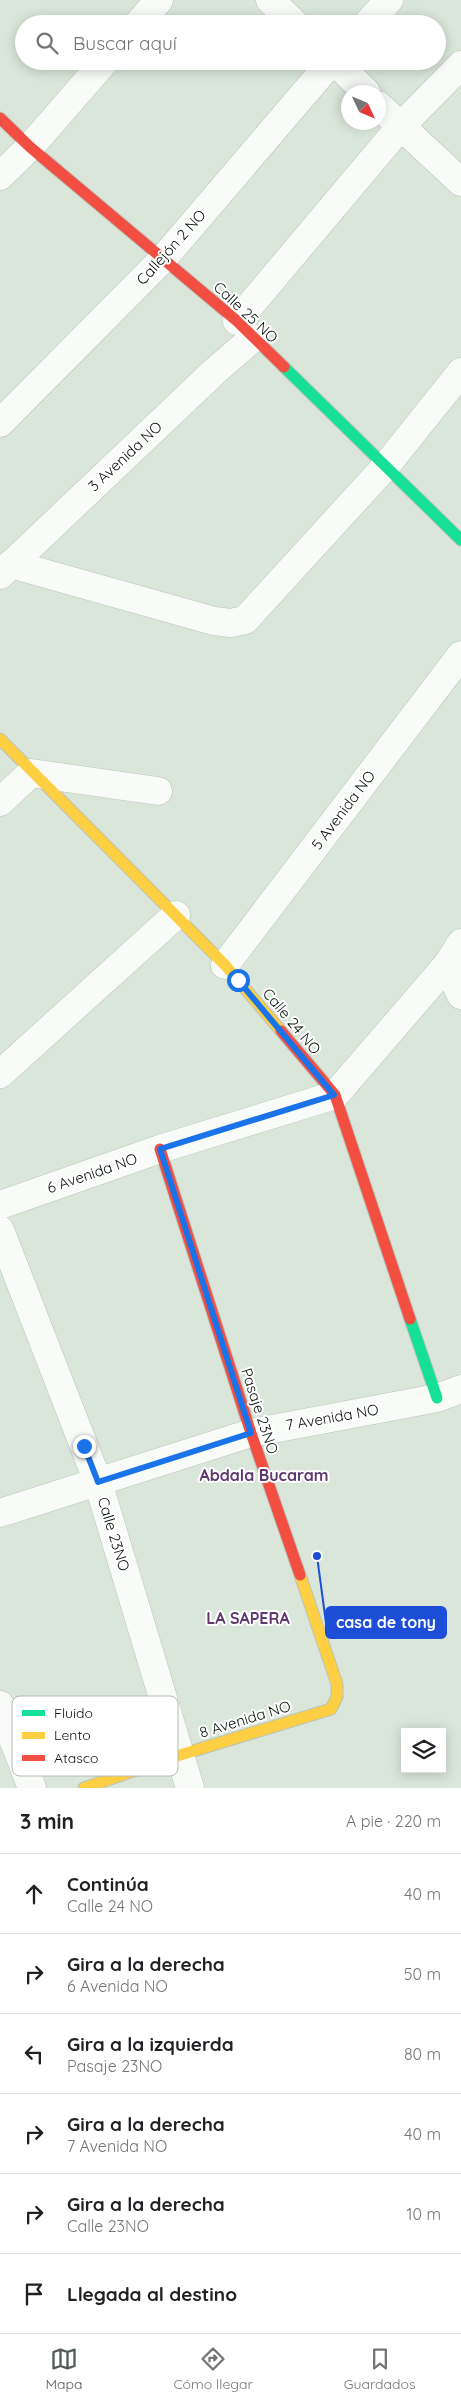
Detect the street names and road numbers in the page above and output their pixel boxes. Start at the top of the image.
street label: Callejón 2 NO [132,205,210,289]
street label: Calle 25 NO [210,277,282,347]
street label: 3 Avenida NO [84,417,166,495]
street label: 5 Avenida NO [307,767,379,853]
street label: Calle 24 NO [259,984,325,1058]
street label: 6 Avenida NO [44,1149,140,1197]
street label: Pasaje 23NO [237,1366,283,1456]
street label: 7 Avenida NO [284,1399,380,1435]
street label: Calle 23NO [94,1495,134,1573]
street label: 8 Avenida NO [197,1696,293,1742]

